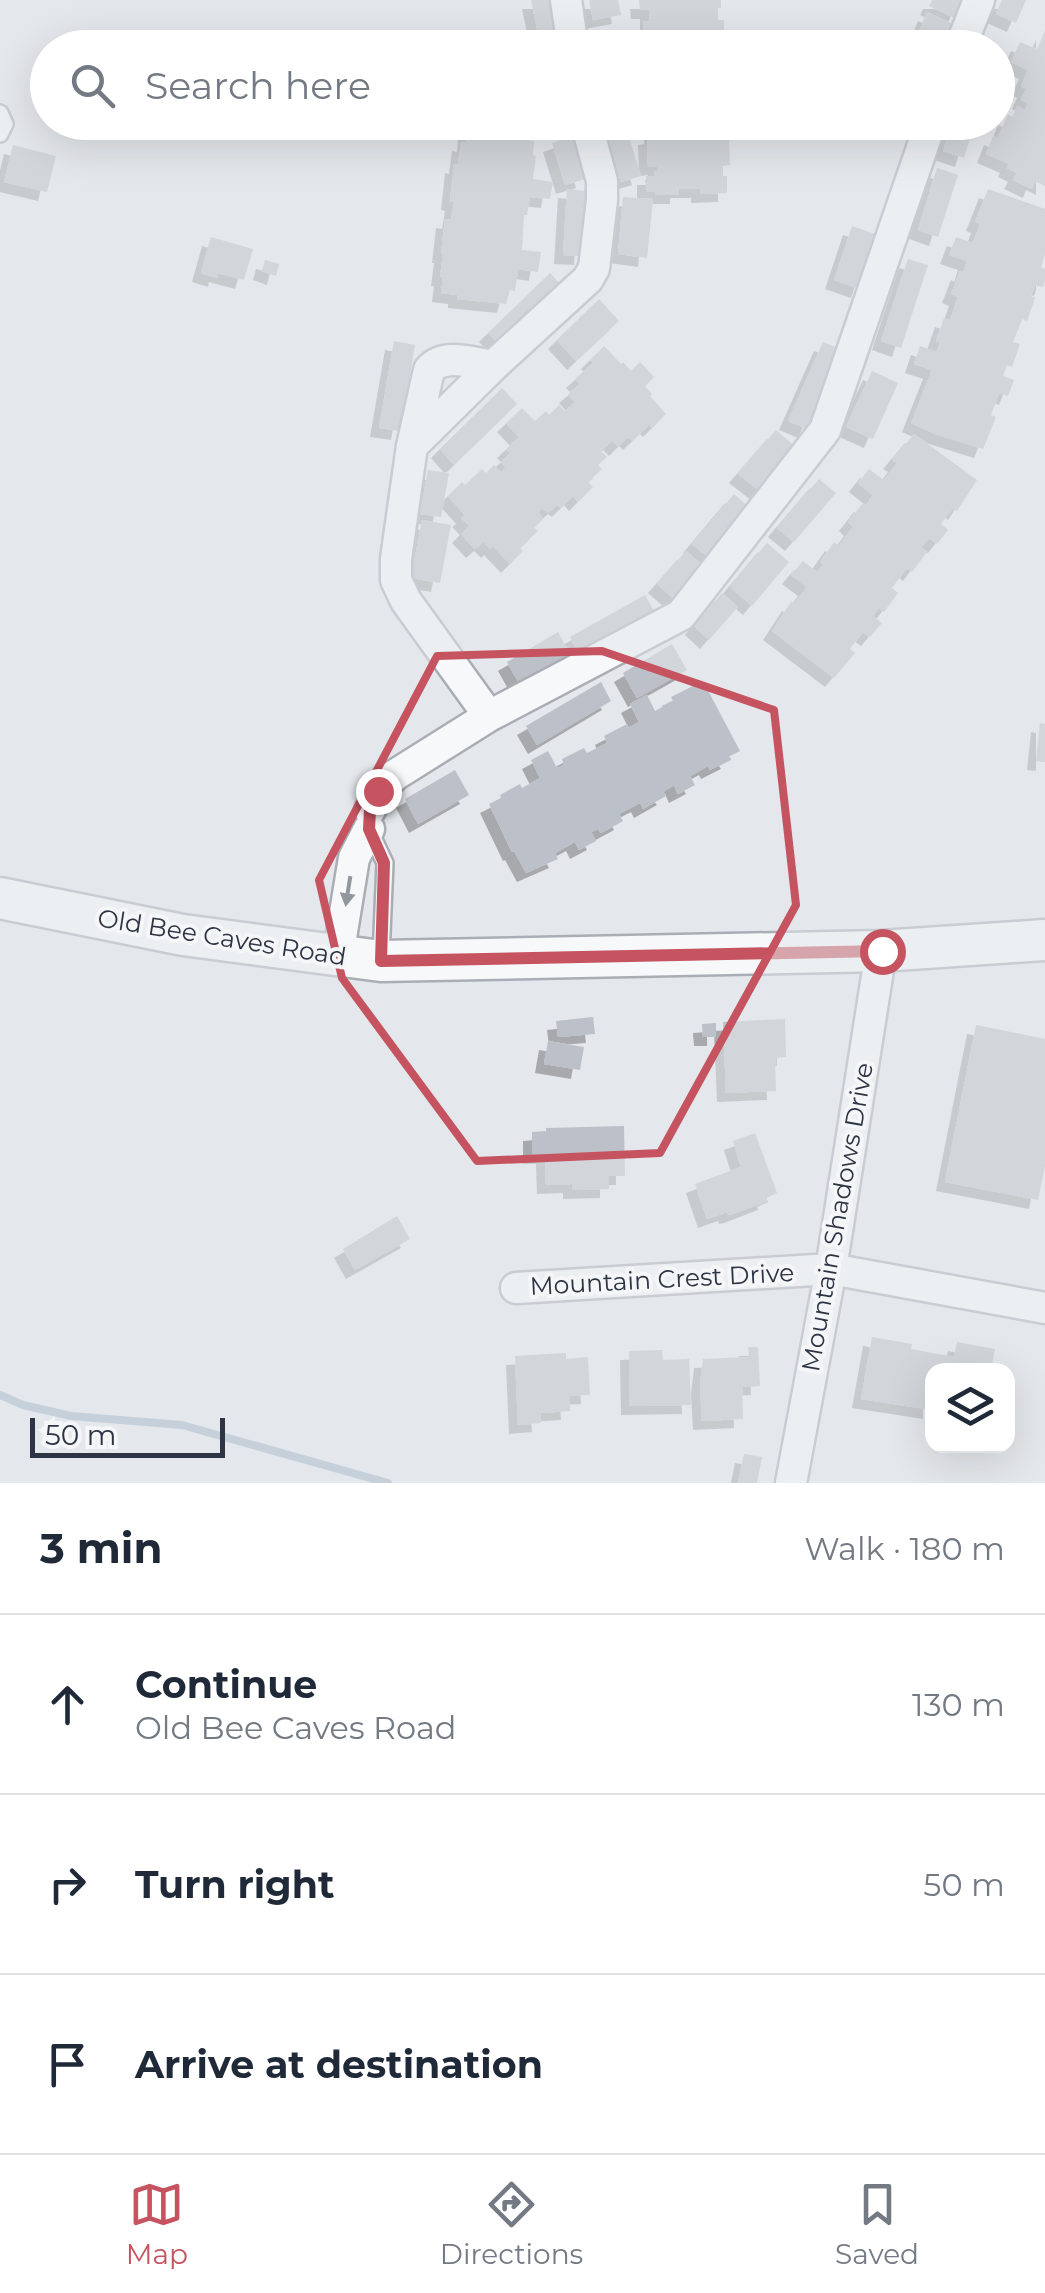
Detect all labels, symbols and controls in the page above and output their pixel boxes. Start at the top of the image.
search box [30,30,1015,140]
icon: search [65,58,120,113]
text: Search here [145,62,371,109]
route end [356,769,402,815]
one-way arrow [340,876,356,907]
street label: Old Bee Caves Road [96,903,348,971]
route start [860,929,906,975]
street label: Mountain Shadows Drive [795,1060,879,1374]
street label: Mountain Crest Drive [529,1257,795,1301]
map controls [925,1363,1015,1453]
button: layers [925,1363,1015,1453]
scale bar [30,1413,225,1458]
text: 50 m [45,1418,116,1452]
text: 3 min [40,1522,162,1574]
text: Walk · 180 m [804,1529,1005,1568]
text: Continue [135,1661,317,1708]
icon: ahead [40,1677,95,1732]
text: 130 m [912,1685,1005,1724]
text: Old Bee Caves Road [135,1708,457,1747]
icon: right [40,1857,95,1912]
text: Turn right [135,1861,334,1908]
text: 50 m [923,1865,1005,1904]
icon: arrive [40,2037,95,2092]
text: Arrive at destination [135,2041,543,2088]
tab: Map [126,2177,188,2271]
tab: Directions [440,2177,583,2271]
tab: Saved [835,2177,919,2271]

